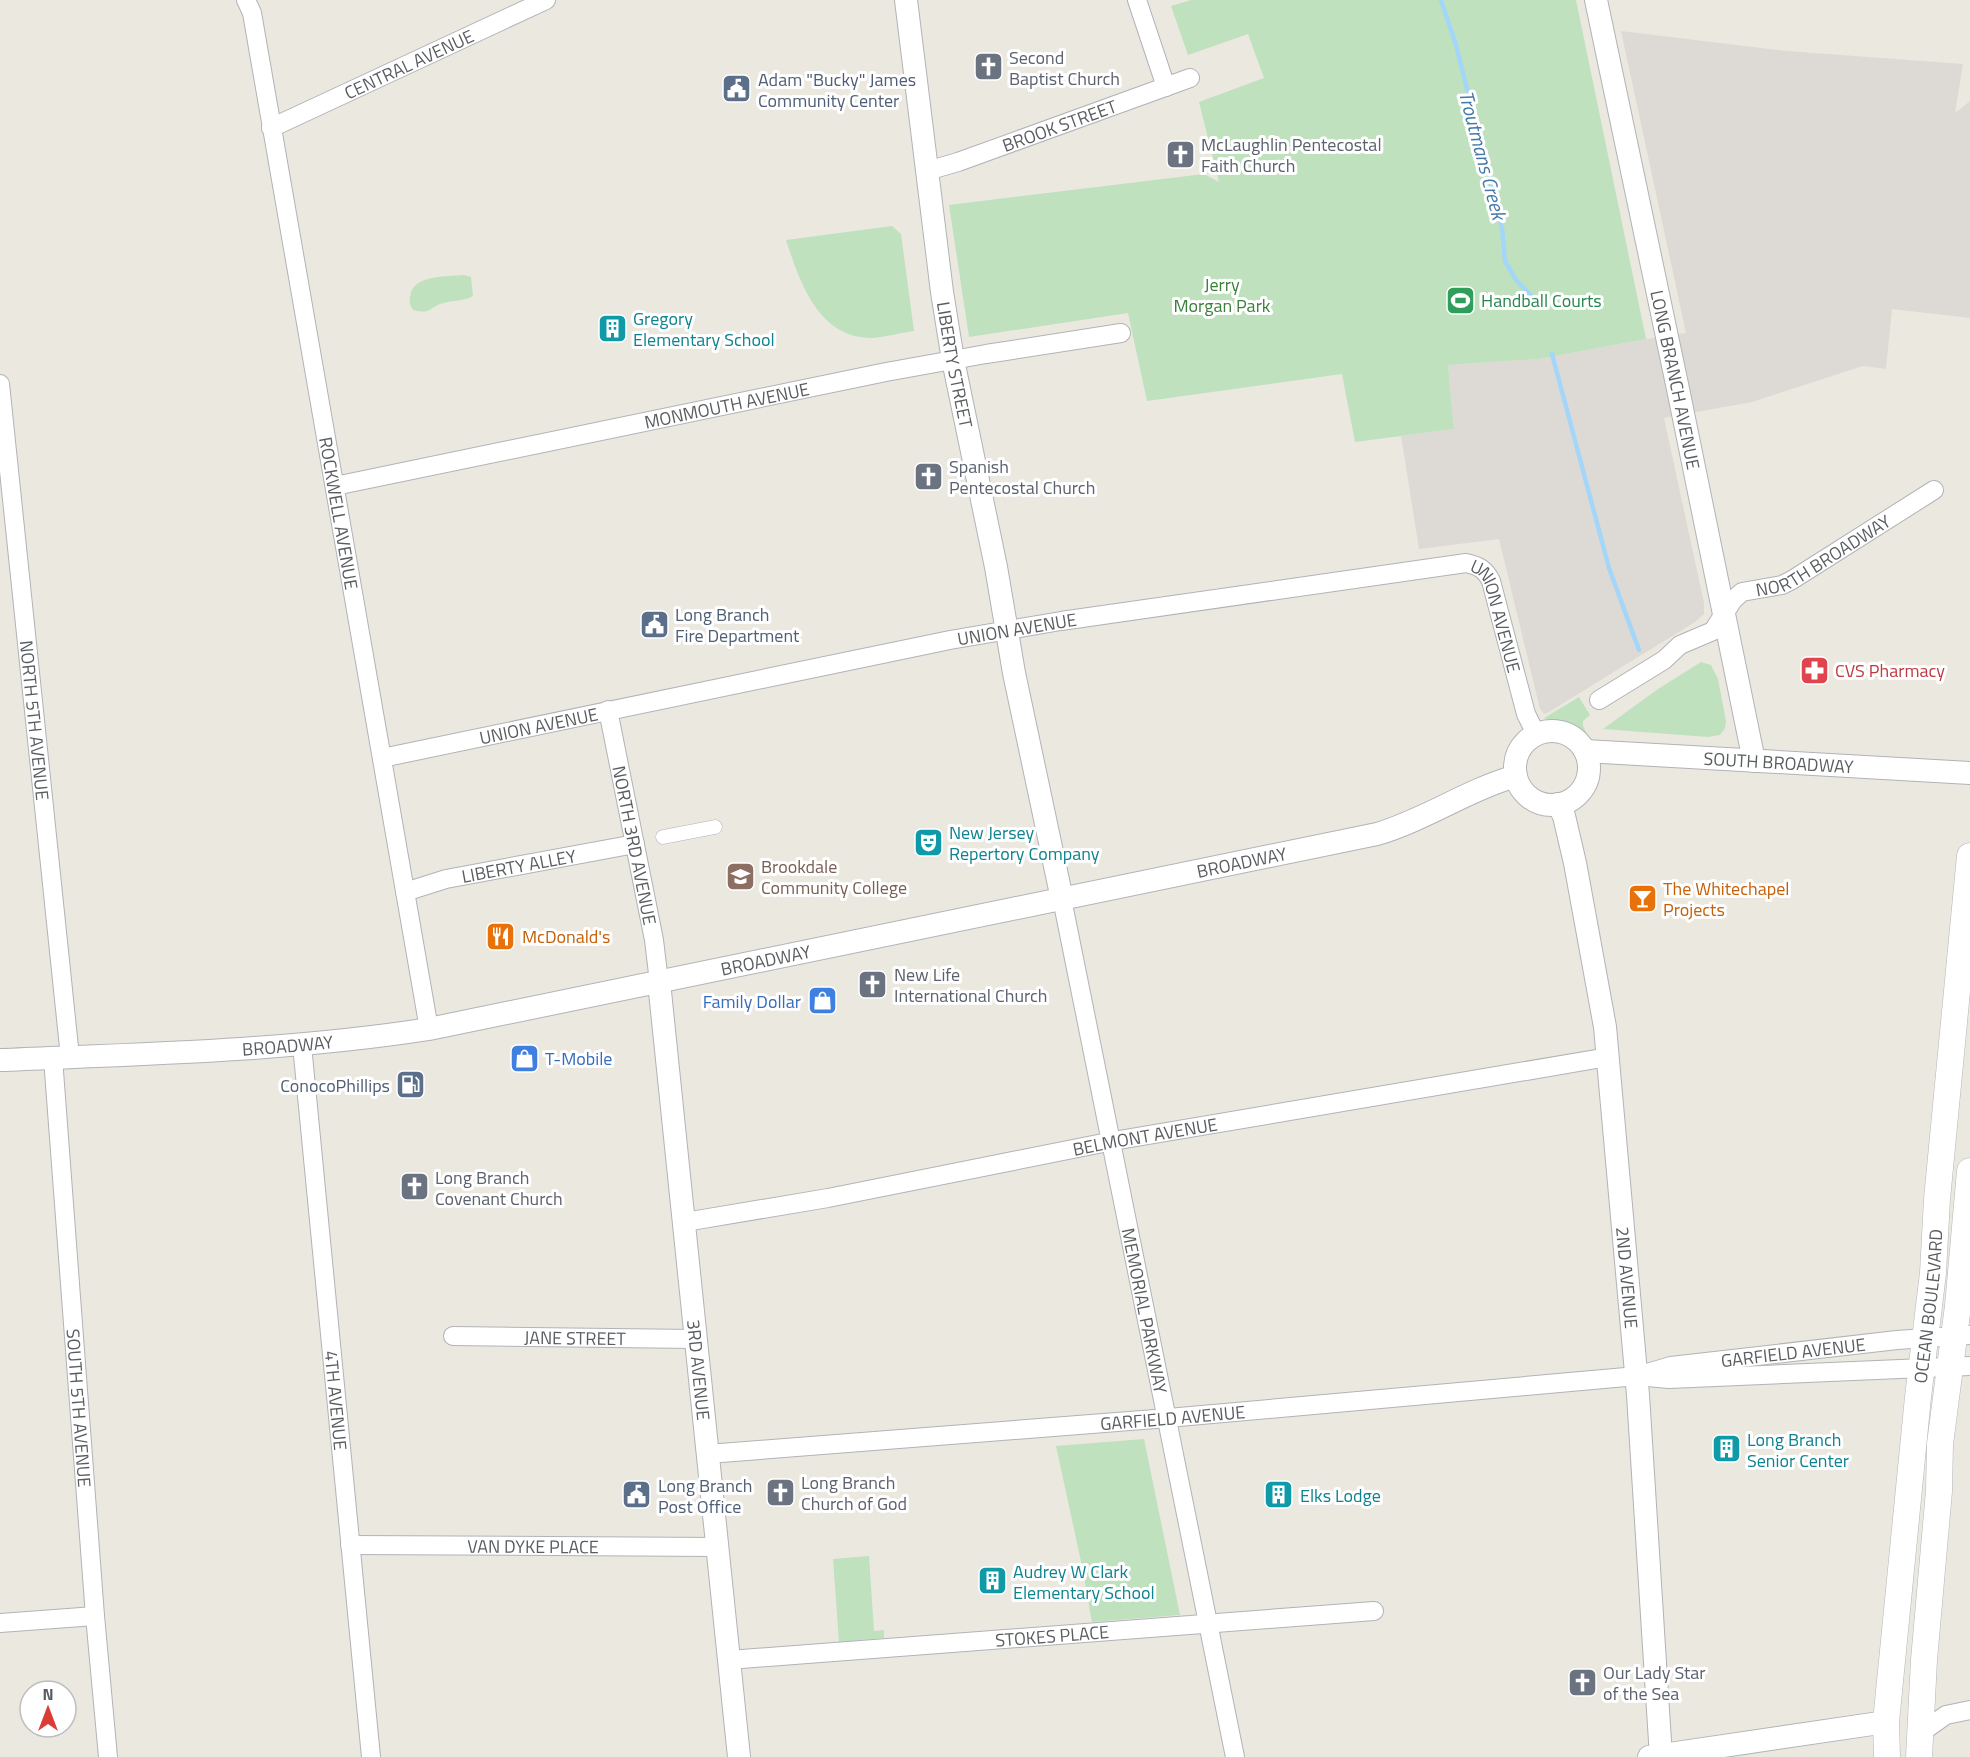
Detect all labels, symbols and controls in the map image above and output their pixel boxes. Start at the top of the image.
street label: CENTRAL AVENUE [340,22,478,106]
place label: Second Baptist Church [1009,44,1120,92]
church icon: Second Baptist Church [972,51,1004,83]
place label: Adam "Bucky" James Community Center [758,66,916,114]
public building icon: Adam "Bucky" James Community Center [721,73,753,105]
water label: Troutmans Creek [1451,87,1516,225]
street label: BROOK STREET [998,92,1121,158]
place label: McLaughlin Pentecostal Faith Church [1201,131,1382,179]
church icon: McLaughlin Pentecostal Faith Church [1164,138,1196,170]
park label: Jerry Morgan Park [1174,271,1271,319]
sports icon: Handball Courts [1444,284,1476,316]
place label: Handball Courts [1481,287,1602,314]
street label: LONG BRANCH AVENUE [1644,287,1708,472]
street label: LIBERTY STREET [930,300,980,431]
place label: Gregory Elementary School [633,305,775,353]
building icon: Gregory Elementary School [596,312,628,344]
street label: MONMOUTH AVENUE [642,375,812,435]
street label: ROCKWELL AVENUE [313,435,366,592]
place label: Spanish Pentecostal Church [949,453,1095,501]
church icon: Spanish Pentecostal Church [912,460,944,492]
street label: NORTH BROADWAY [1753,507,1896,603]
street label: UNION AVENUE [1466,552,1528,676]
place label: Long Branch Fire Department [675,601,800,649]
street label: UNION AVENUE [955,605,1078,652]
public building icon: Long Branch Fire Department [638,608,670,640]
street label: NORTH 5TH AVENUE [13,639,57,802]
pharmacy icon: CVS Pharmacy [1798,654,1830,686]
place label: CVS Pharmacy [1835,657,1945,684]
street label: UNION AVENUE [477,700,600,751]
street label: SOUTH BROADWAY [1703,744,1855,780]
street label: NORTH 3RD AVENUE [606,763,664,927]
place label: New Jersey Repertory Company [949,819,1100,867]
theatre icon: New Jersey Repertory Company [912,826,944,858]
street label: BROADWAY [1194,839,1289,884]
street label: LIBERTY ALLEY [459,842,578,889]
place label: Brookdale Community College [761,853,907,901]
school or university icon: Brookdale Community College [724,860,756,892]
place label: The Whitechapel Projects [1663,875,1789,923]
bar icon: The Whitechapel Projects [1626,882,1658,914]
restaurant icon: McDonald's [485,920,517,952]
place label: McDonald's [522,923,610,950]
street label: BROADWAY [718,937,813,982]
place label: New Life International Church [894,961,1048,1009]
church icon: New Life International Church [857,968,889,1000]
shop icon: Family Dollar [806,985,838,1017]
place label: Family Dollar [703,988,801,1015]
street label: BROADWAY [241,1028,335,1062]
shop icon: T-Mobile [508,1042,540,1074]
place label: T-Mobile [545,1045,612,1072]
fuel station icon: ConocoPhillips [395,1069,427,1101]
place label: ConocoPhillips [280,1072,390,1099]
street label: BELMONT AVENUE [1070,1110,1220,1162]
place label: Long Branch Covenant Church [435,1164,563,1212]
church icon: Long Branch Covenant Church [398,1171,430,1203]
street label: 2ND AVENUE [1609,1225,1645,1330]
street label: MEMORIAL PARKWAY [1115,1226,1175,1396]
street label: OCEAN BOULEVARD [1906,1228,1949,1385]
street label: 3RD AVENUE [680,1318,718,1422]
street label: JANE STREET [524,1323,627,1352]
street label: SOUTH 5TH AVENUE [60,1328,99,1488]
street label: GARFIELD AVENUE [1719,1330,1867,1374]
street label: 4TH AVENUE [318,1349,355,1451]
street label: GARFIELD AVENUE [1099,1398,1246,1437]
place label: Long Branch Senior Center [1747,1426,1849,1474]
building icon: Long Branch Senior Center [1710,1433,1742,1465]
place label: Long Branch Church of God [801,1469,907,1517]
place label: Long Branch Post Office [658,1472,752,1520]
church icon: Long Branch Church of God [764,1476,796,1508]
public building icon: Long Branch Post Office [621,1479,653,1511]
building icon: Elks Lodge [1263,1479,1295,1511]
place label: Elks Lodge [1300,1482,1381,1509]
street label: VAN DYKE PLACE [467,1532,599,1560]
place label: Audrey W Clark Elementary School [1013,1558,1155,1606]
building icon: Audrey W Clark Elementary School [976,1565,1008,1597]
street label: STOKES PLACE [994,1618,1110,1653]
place label: Our Lady Star of the Sea [1603,1659,1706,1707]
church icon: Our Lady Star of the Sea [1566,1666,1598,1698]
north arrow [18,1679,78,1739]
text: N [42,1682,54,1706]

